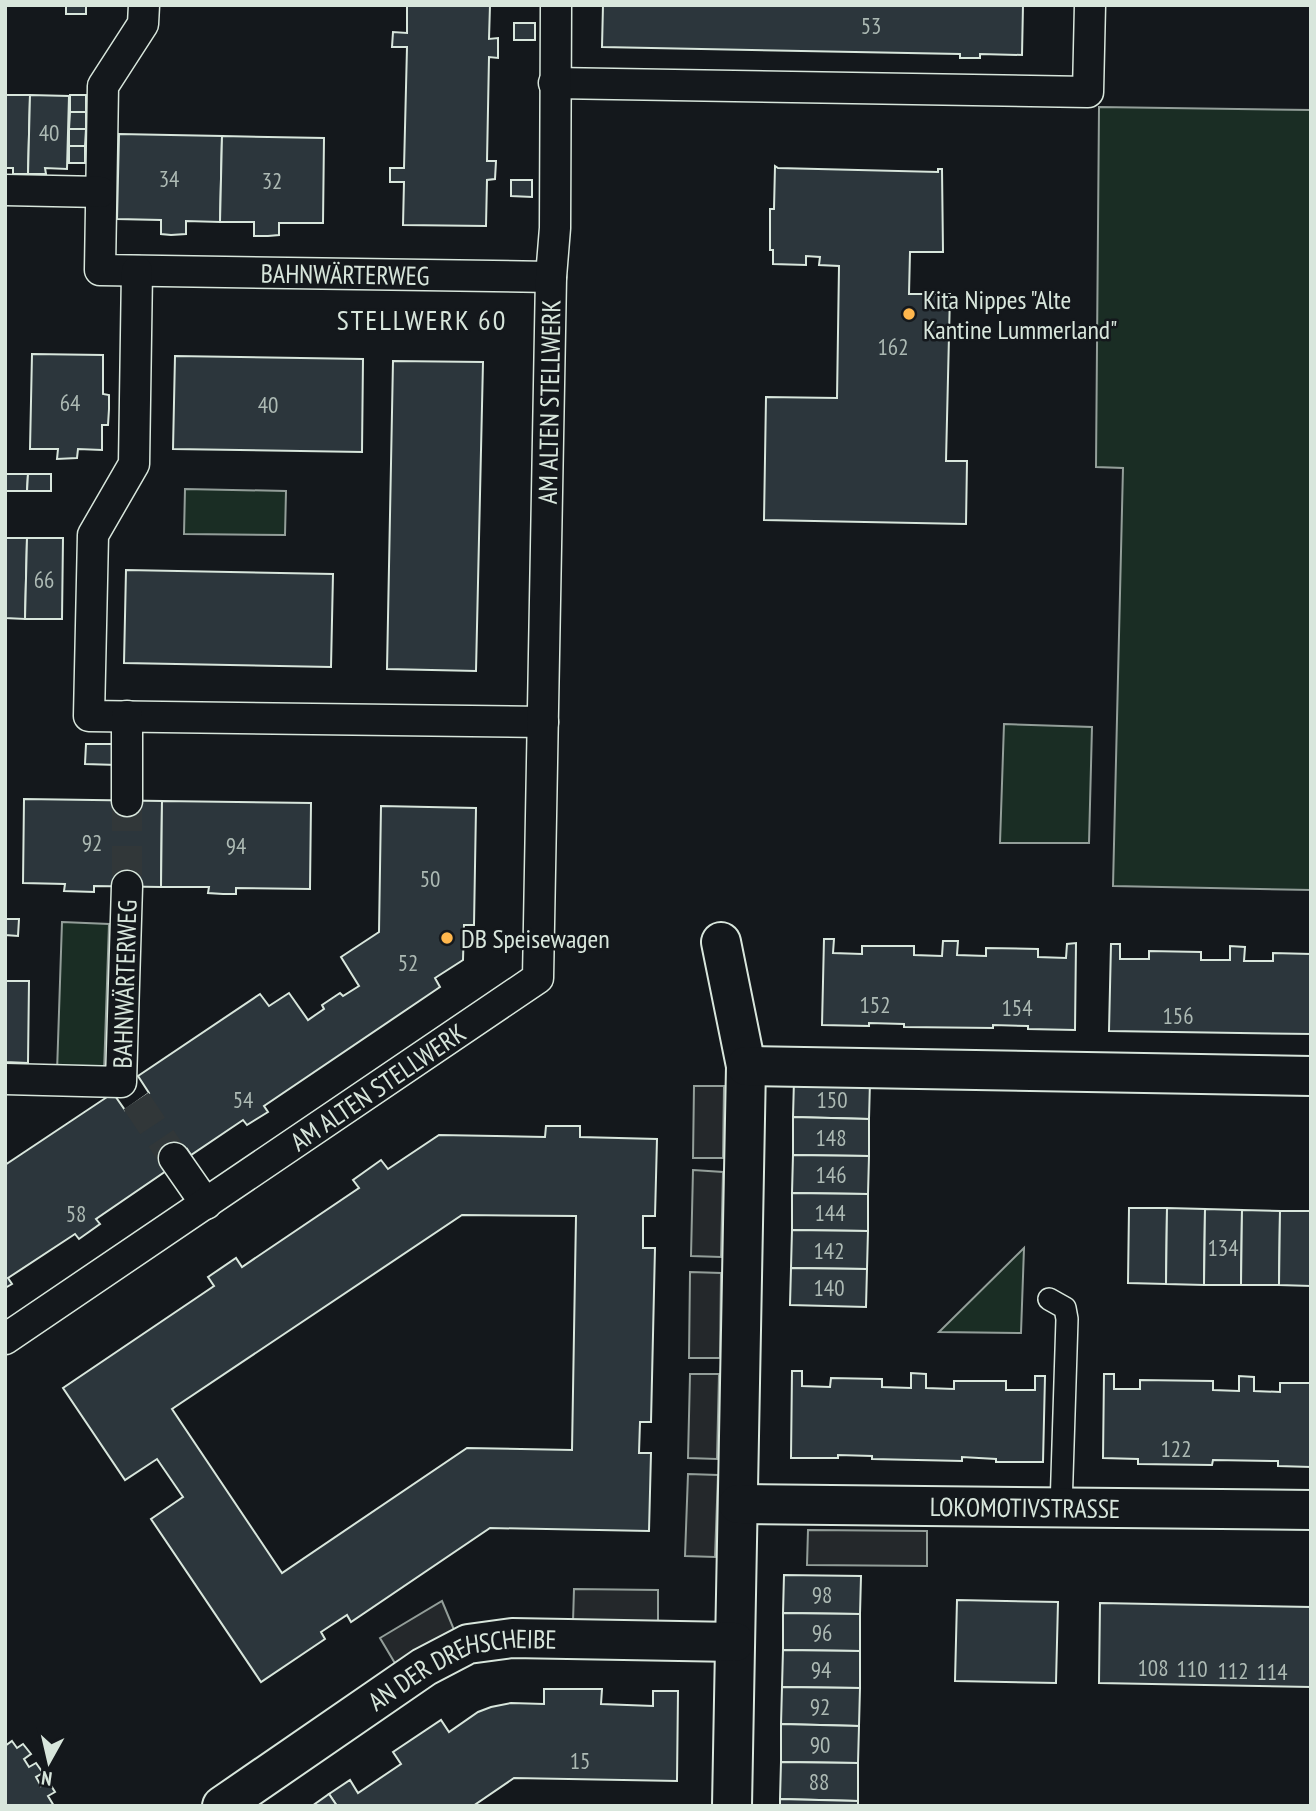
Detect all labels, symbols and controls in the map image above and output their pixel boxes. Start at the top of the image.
house number: 53 [861,11,881,40]
house number: 40 [39,118,59,147]
house number: 34 [159,164,179,193]
house number: 32 [262,166,282,195]
street label: BAHNWÄRTERWEG [260,256,430,292]
place label: Kita Nippes "Alte Kantine Lummerland" [923,283,1118,346]
street label: AM ALTEN STELLWERK [530,299,567,504]
district label: STELLWERK 60 [337,301,507,338]
marker: Kita Nippes "Alte Kantine Lummerland" [901,306,917,322]
house number: 162 [877,332,909,361]
house number: 64 [60,388,80,417]
house number: 40 [258,390,278,419]
house number: 66 [34,565,54,594]
house number: 92 [82,828,102,857]
house number: 94 [226,831,246,860]
house number: 50 [420,864,440,893]
street label: BAHNWÄRTERWEG [105,899,143,1069]
place label: DB Speisewagen [461,922,610,955]
marker: DB Speisewagen [439,930,455,946]
house number: 52 [398,948,418,977]
house number: 152 [859,990,891,1019]
house number: 154 [1001,993,1033,1022]
house number: 156 [1162,1001,1194,1030]
street label: AM ALTEN STELLWERK [284,1016,472,1158]
house number: 54 [233,1085,253,1114]
house number: 150 [816,1085,848,1114]
house number: 148 [815,1123,847,1152]
house number: 146 [815,1160,847,1189]
house number: 144 [814,1198,846,1227]
house number: 58 [66,1199,86,1228]
house number: 134 [1207,1233,1239,1262]
house number: 142 [813,1236,845,1265]
house number: 140 [813,1273,845,1302]
house number: 122 [1160,1434,1192,1463]
street label: LOKOMOTIVSTRASSE [930,1490,1120,1524]
house number: 98 [812,1580,832,1609]
house number: 96 [812,1618,832,1647]
street label: AN DER DREHSCHEIBE [361,1621,557,1717]
house number: 108 [1137,1653,1169,1682]
house number: 110 [1176,1654,1208,1683]
house number: 94 [811,1655,831,1684]
house number: 112 [1217,1656,1249,1685]
house number: 114 [1256,1657,1288,1686]
house number: 92 [810,1692,830,1721]
north arrow [14,1727,84,1797]
house number: 90 [810,1730,830,1759]
house number: 15 [570,1746,590,1775]
text: N [40,1766,53,1791]
house number: 88 [809,1767,829,1796]

